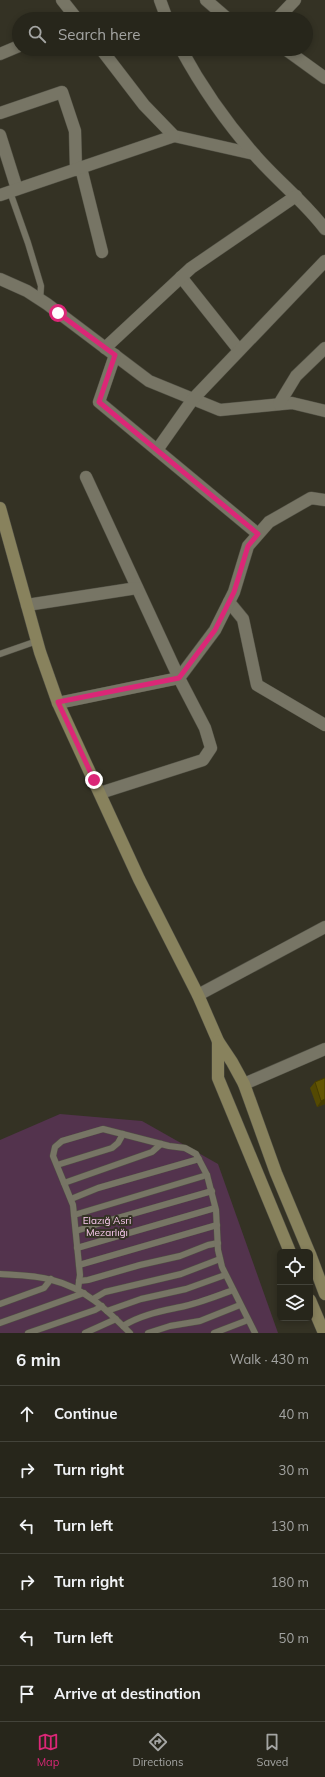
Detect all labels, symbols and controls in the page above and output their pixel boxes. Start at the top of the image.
search box [12,12,313,56]
icon: search [26,23,48,45]
text: Search here [58,25,140,44]
route start [49,304,67,322]
route end [85,771,103,789]
park label: Elazığ Asri Mezarlığı [83,1214,131,1239]
map controls [277,1249,313,1321]
button: locate [277,1249,313,1285]
button: layers [277,1285,313,1321]
text: 6 min [16,1349,61,1370]
text: Walk · 430 m [230,1351,309,1367]
icon: ahead [16,1403,38,1425]
text: Continue [54,1404,117,1423]
text: 40 m [279,1406,309,1422]
icon: right [16,1459,38,1481]
text: Turn right [54,1460,124,1479]
text: 30 m [279,1462,309,1478]
icon: left [16,1515,38,1537]
text: Turn left [54,1516,113,1535]
text: 130 m [271,1518,309,1534]
icon: right [16,1571,38,1593]
text: Turn right [54,1572,124,1591]
text: 180 m [271,1574,309,1590]
icon: left [16,1627,38,1649]
text: Turn left [54,1628,113,1647]
text: 50 m [279,1630,309,1646]
icon: arrive [16,1683,38,1705]
text: Arrive at destination [54,1684,201,1703]
tab: Map [37,1731,59,1769]
tab: Directions [133,1731,183,1769]
tab: Saved [257,1731,288,1769]

